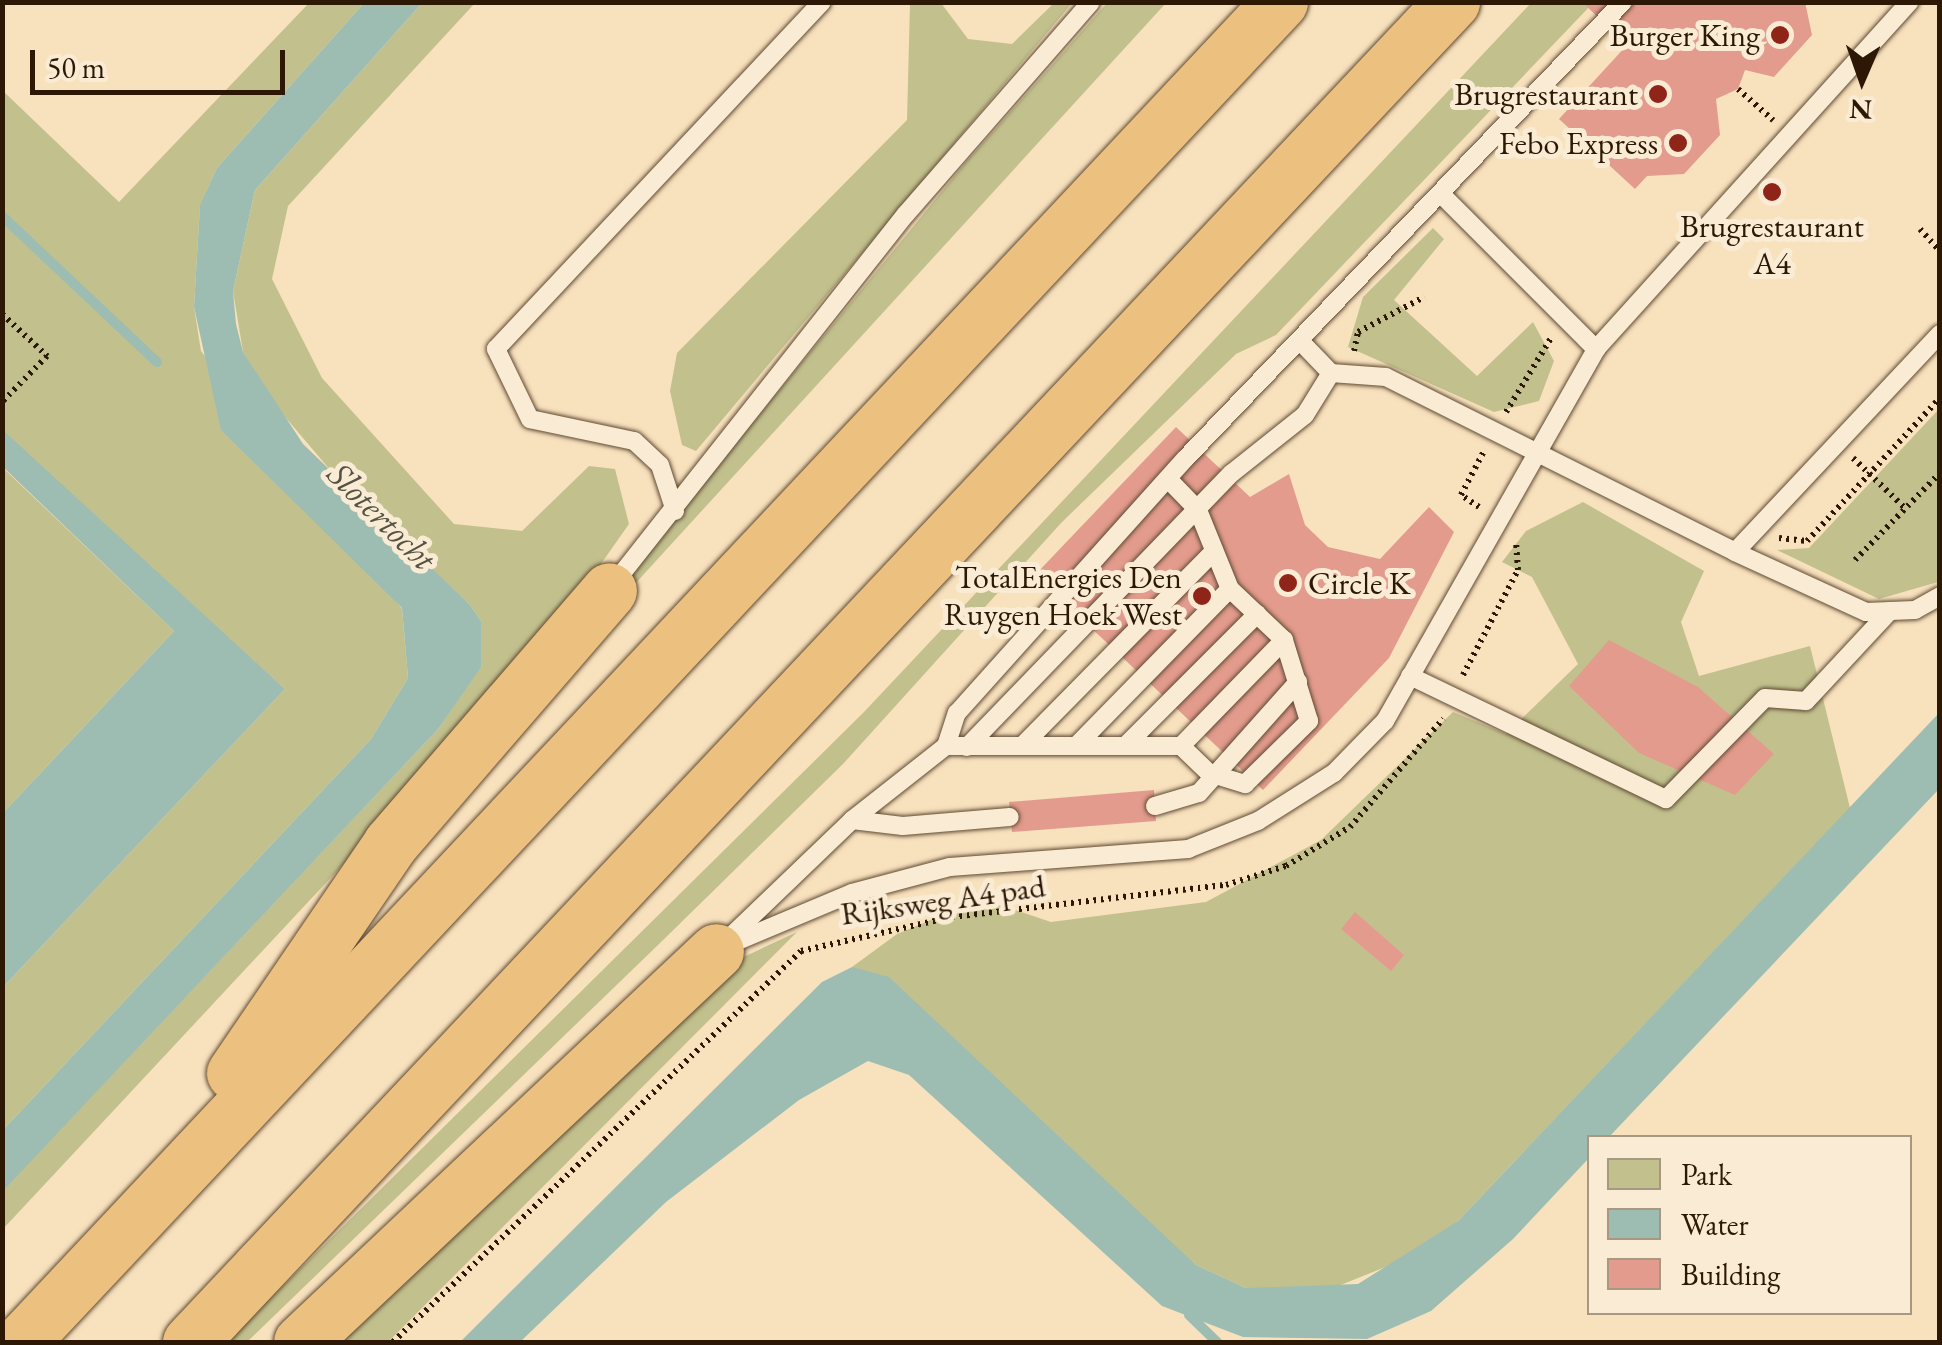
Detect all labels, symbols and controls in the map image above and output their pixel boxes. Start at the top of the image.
place label: Burger King [1610,16,1760,54]
marker: Burger King [1769,24,1791,46]
scale bar [35,30,290,92]
north arrow [1812,30,1912,130]
text: 50 m [47,48,105,87]
place label: Brugrestaurant [1454,75,1638,113]
marker: Brugrestaurant [1647,83,1669,105]
text: N [1849,92,1873,128]
place label: Febo Express [1499,124,1658,162]
marker: Febo Express [1667,132,1689,154]
marker: Brugrestaurant A4 [1761,181,1783,203]
place label: Brugrestaurant A4 [1680,208,1864,283]
water label: Slotertocht [319,453,445,579]
place label: TotalEnergies Den Ruygen Hoek West [944,559,1182,634]
place label: Circle K [1308,564,1411,602]
marker: Circle K [1277,572,1299,594]
marker: TotalEnergies Den Ruygen Hoek West [1191,585,1213,607]
street label: Rijksweg A4 pad [838,867,1048,933]
legend [1587,1135,1912,1315]
text: Park [1681,1155,1732,1194]
text: Water [1681,1205,1749,1244]
text: Building [1681,1255,1780,1294]

